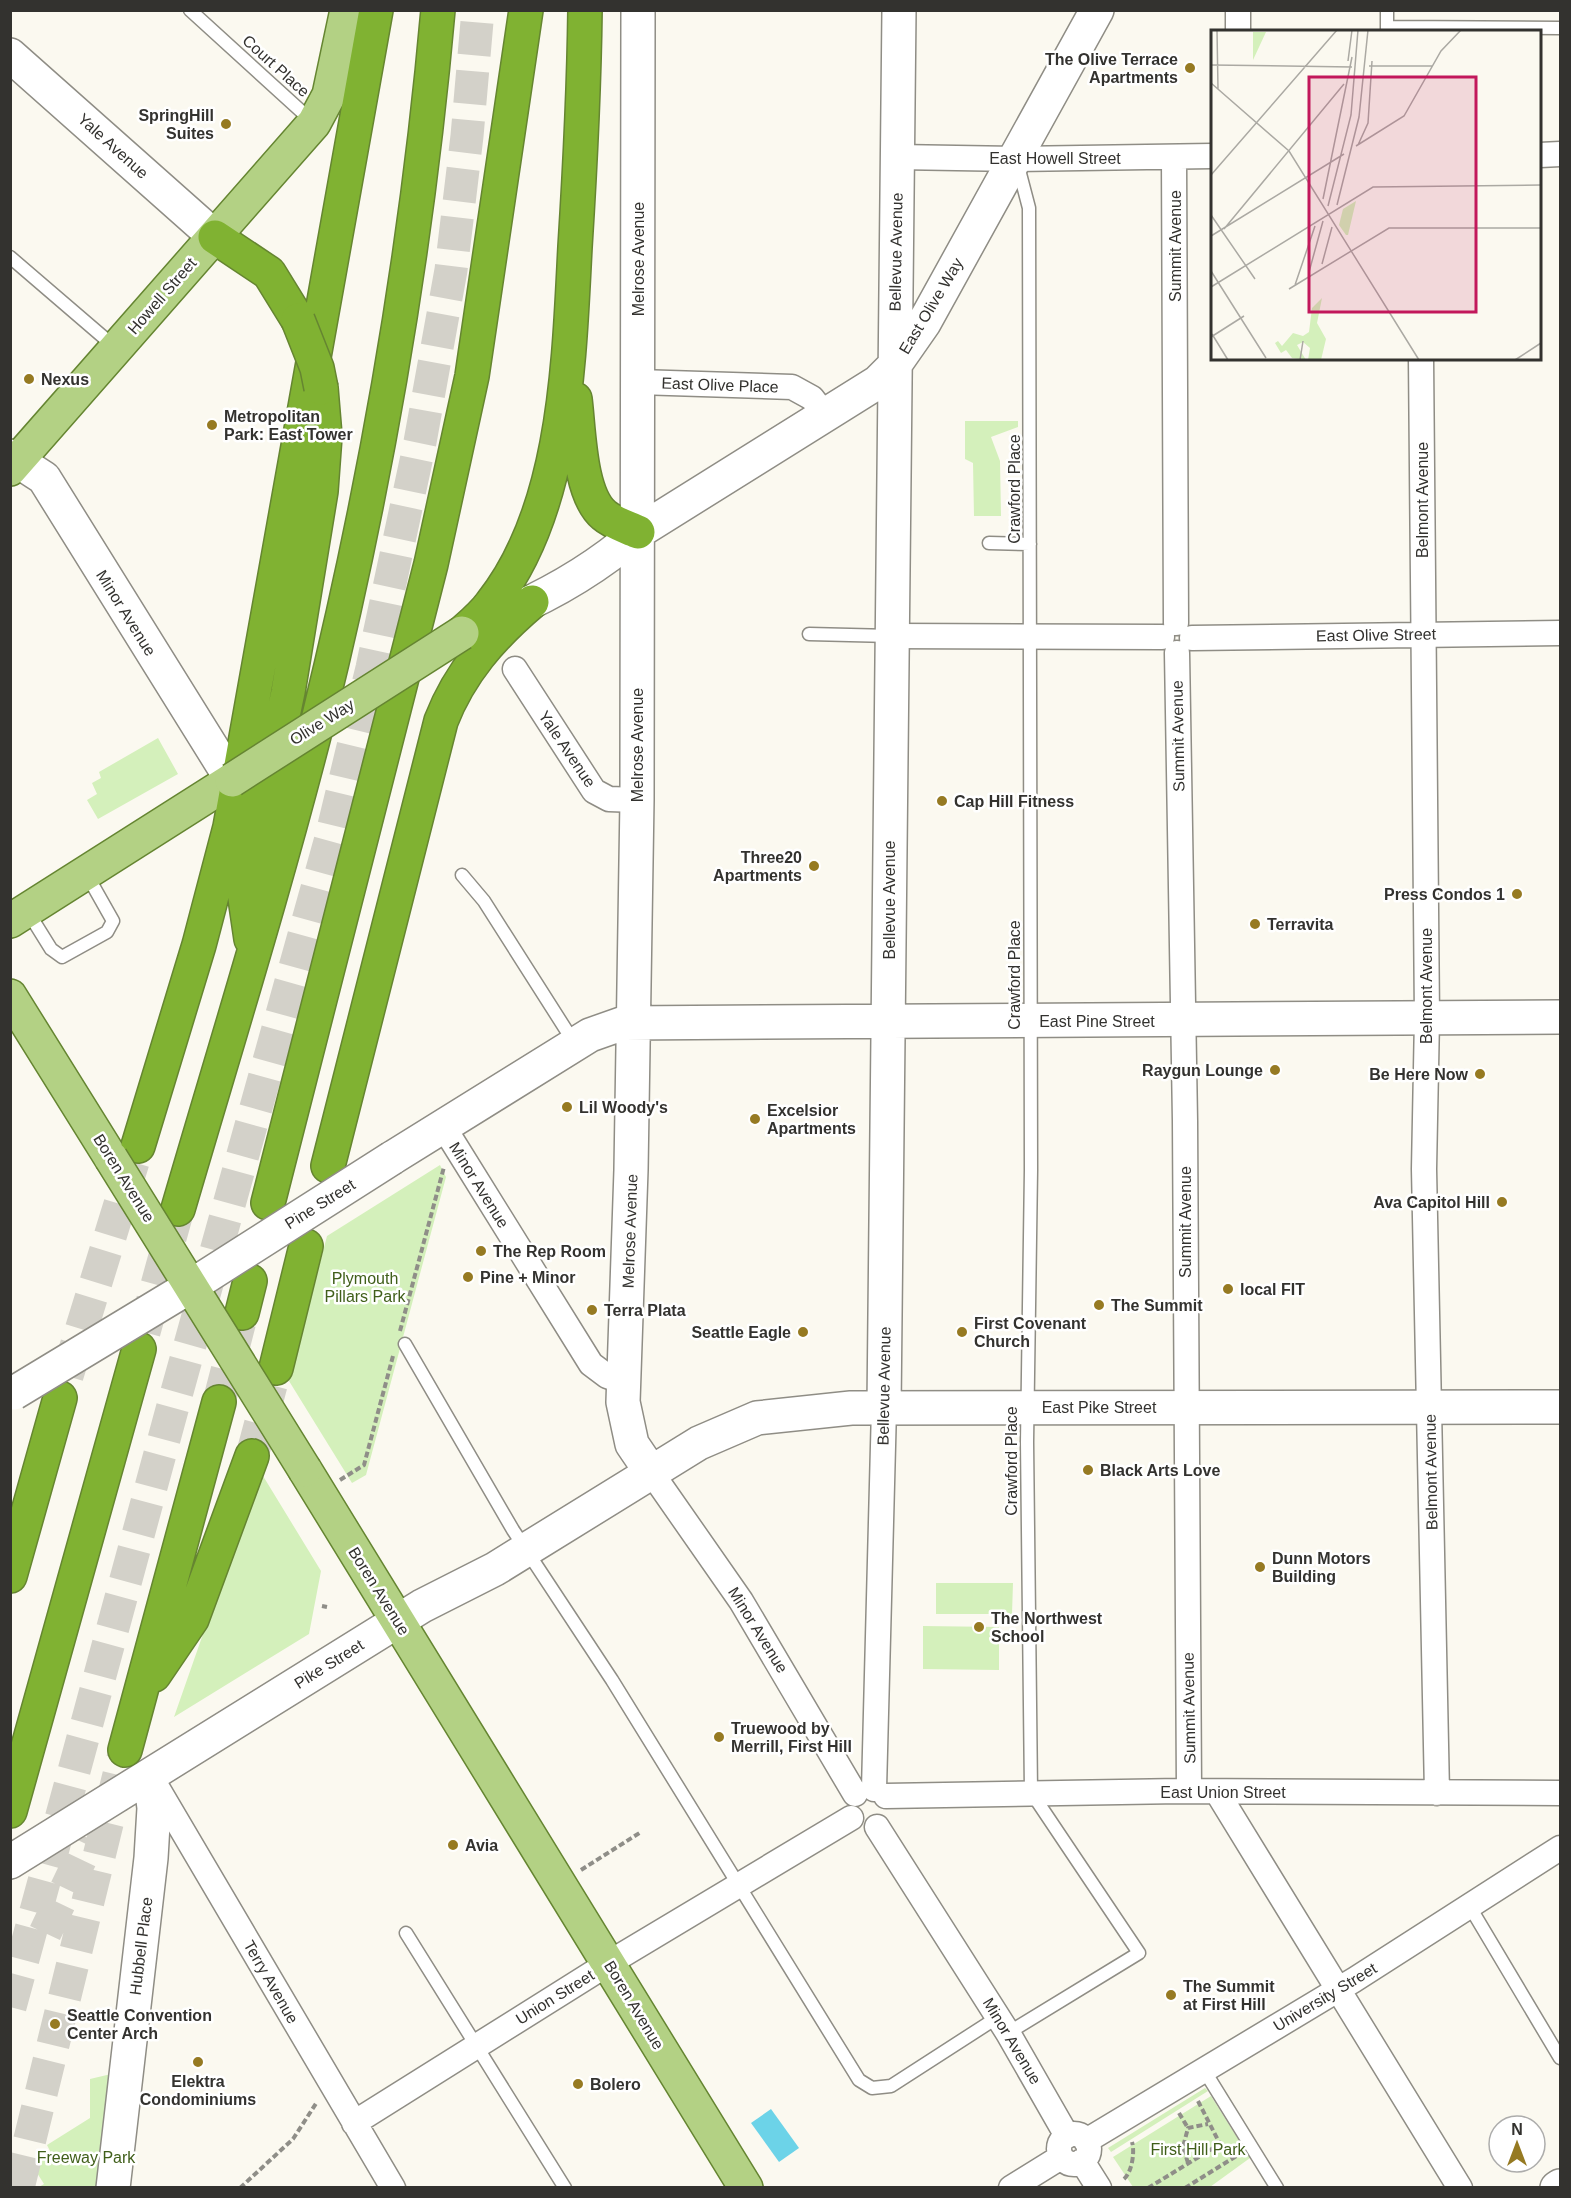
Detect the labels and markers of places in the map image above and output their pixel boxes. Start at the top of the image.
place label: The Olive Terrace Apartments [1045,51,1178,86]
marker: The Olive Terrace Apartments [1183,61,1197,75]
place label: SpringHill Suites [138,107,214,142]
marker: SpringHill Suites [219,117,233,131]
place label: Nexus [41,371,89,388]
marker: Nexus [22,372,36,386]
place label: Metropolitan Park: East Tower [224,408,353,443]
marker: Metropolitan Park: East Tower [205,418,219,432]
place label: Cap Hill Fitness [954,793,1074,810]
marker: Cap Hill Fitness [935,794,949,808]
place label: Three20 Apartments [713,849,802,884]
marker: Three20 Apartments [807,859,821,873]
place label: Press Condos 1 [1384,886,1505,903]
marker: Press Condos 1 [1510,887,1524,901]
place label: Terravita [1267,916,1334,933]
marker: Terravita [1248,917,1262,931]
place label: Raygun Lounge [1142,1062,1263,1079]
marker: Raygun Lounge [1268,1063,1282,1077]
place label: Be Here Now [1369,1066,1469,1083]
marker: Be Here Now [1473,1067,1487,1081]
place label: Lil Woody's [579,1099,668,1116]
marker: Lil Woody's [560,1100,574,1114]
place label: Excelsior Apartments [767,1102,856,1137]
marker: Excelsior Apartments [748,1112,762,1126]
place label: Ava Capitol Hill [1373,1194,1490,1211]
marker: Ava Capitol Hill [1495,1195,1509,1209]
place label: The Rep Room [493,1243,606,1260]
marker: The Rep Room [474,1244,488,1258]
place label: Pine + Minor [480,1269,576,1286]
marker: Pine + Minor [461,1270,475,1284]
place label: local FIT [1240,1281,1305,1298]
marker: local FIT [1221,1282,1235,1296]
place label: The Summit [1111,1297,1203,1314]
marker: The Summit [1092,1298,1106,1312]
place label: Terra Plata [604,1302,686,1319]
marker: Terra Plata [585,1303,599,1317]
place label: First Covenant Church [974,1315,1087,1350]
place label: Seattle Eagle [691,1324,791,1341]
marker: Seattle Eagle [796,1325,810,1339]
marker: First Covenant Church [955,1325,969,1339]
place label: Black Arts Love [1100,1462,1220,1479]
marker: Black Arts Love [1081,1463,1095,1477]
place label: Dunn Motors Building [1272,1550,1371,1585]
marker: Dunn Motors Building [1253,1560,1267,1574]
place label: The Northwest School [991,1610,1103,1645]
marker: The Northwest School [972,1620,986,1634]
place label: Truewood by Merrill, First Hill [731,1720,852,1755]
marker: Truewood by Merrill, First Hill [712,1730,726,1744]
place label: Avia [465,1837,498,1854]
marker: Avia [446,1838,460,1852]
place label: The Summit at First Hill [1183,1978,1275,2013]
marker: The Summit at First Hill [1164,1988,1178,2002]
place label: Seattle Convention Center Arch [67,2007,212,2042]
marker: Seattle Convention Center Arch [48,2017,62,2031]
marker: Elektra Condominiums [191,2055,205,2069]
place label: Elektra Condominiums [140,2073,256,2108]
place label: Bolero [590,2076,641,2093]
marker: Bolero [571,2077,585,2091]

